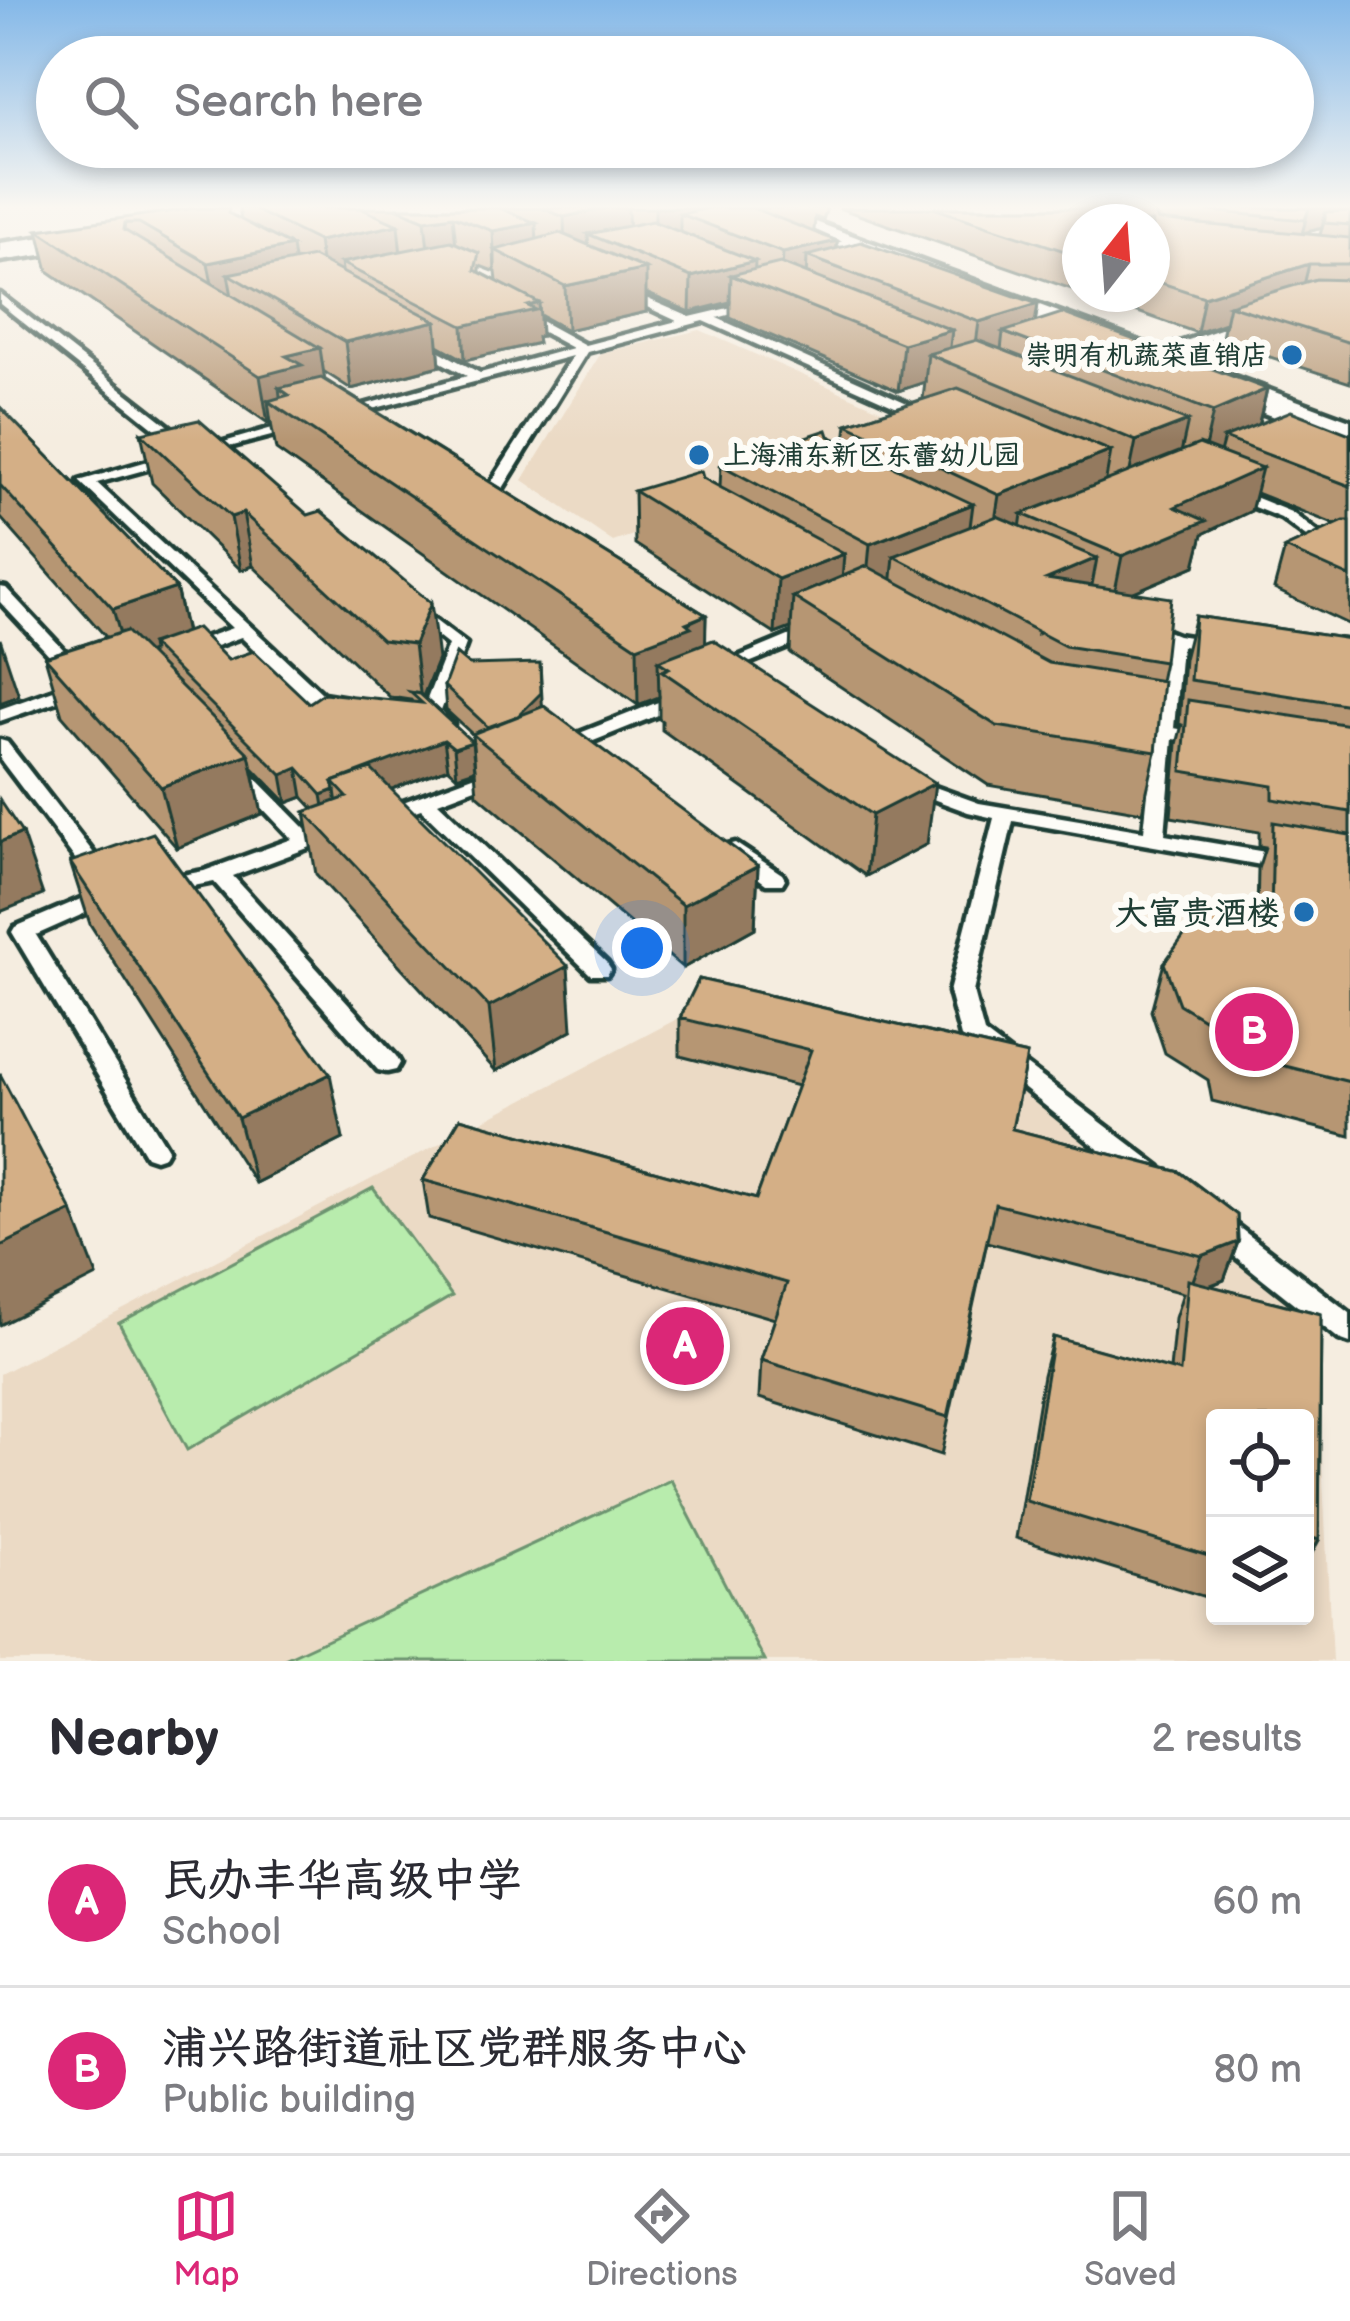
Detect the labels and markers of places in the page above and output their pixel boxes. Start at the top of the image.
place label: 崇明有机蔬菜直销店 [1025,340,1268,372]
marker: 崇明有机蔬菜直销店 [1279,342,1305,368]
place label: 上海浦东新区东蕾幼儿园 [723,440,1020,472]
marker: 上海浦东新区东蕾幼儿园 [686,442,712,468]
place label: 大富贵酒楼 [1115,894,1280,934]
marker: 大富贵酒楼 [1291,899,1317,925]
pin: B [1215,987,1293,1077]
pin: A [646,1301,724,1391]

